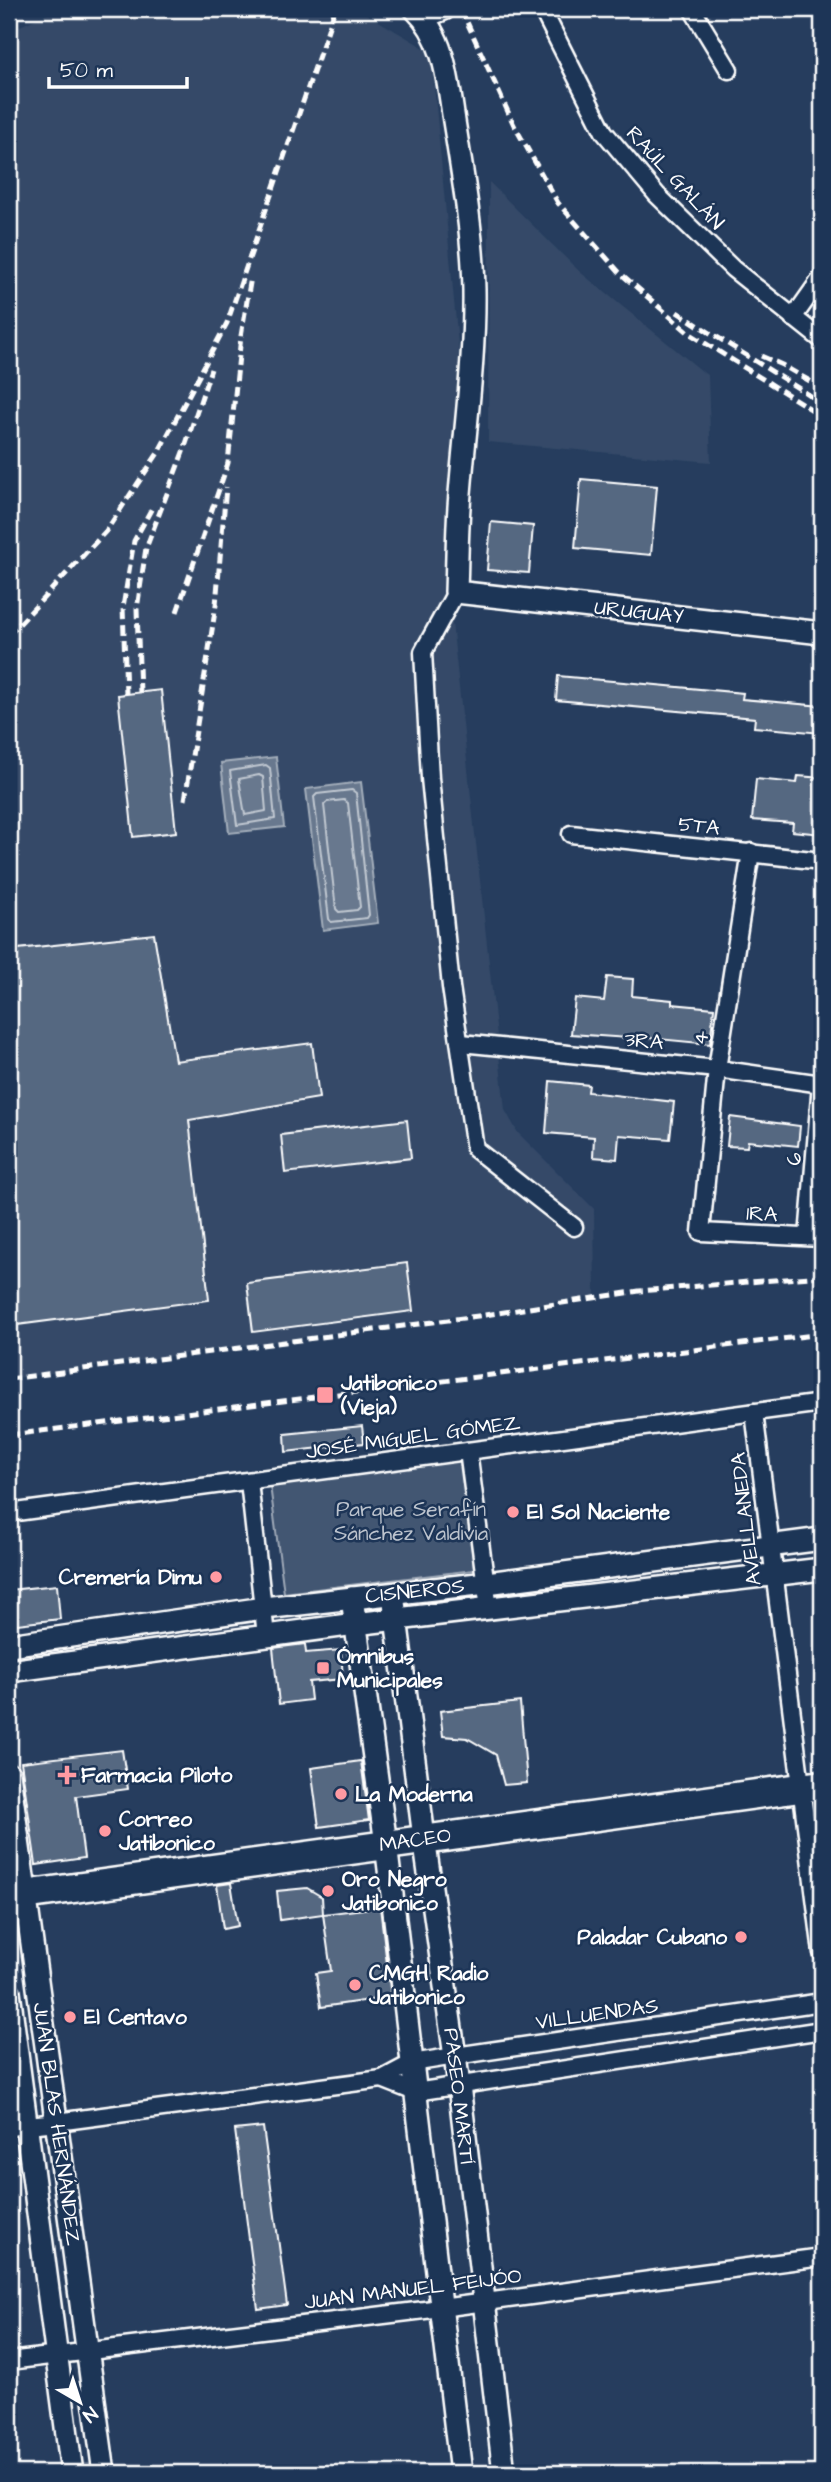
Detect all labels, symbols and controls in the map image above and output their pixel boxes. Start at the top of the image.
scale bar [49,46,187,90]
text: 50 m [60,56,114,85]
street label: RAÚL GALÁN [619,120,731,236]
street label: URUGUAY [593,593,685,631]
street label: 5TA [677,809,722,843]
street label: 3RA [623,1025,665,1057]
street label: 4 [686,1029,716,1047]
street label: 6 [779,1151,809,1167]
street label: 1RA [746,1199,779,1229]
place label: Jatibonico (Vieja) [340,1369,437,1423]
marker: Jatibonico (Vieja) [315,1385,335,1405]
street label: JOSÉ MIGUEL GÓMEZ [304,1408,522,1466]
street label: AVELLANEDA [723,1450,769,1587]
park label: Parque Serafín Sánchez Valdivia [334,1495,489,1548]
place label: El Sol Naciente [527,1498,671,1527]
marker: El Sol Naciente [505,1504,521,1520]
place label: Cremería Dimu [59,1563,202,1592]
marker: Cremería Dimu [208,1569,224,1585]
street label: CISNEROS [364,1571,466,1611]
place label: Ómnibus Municipales [337,1642,443,1696]
marker: Ómnibus Municipales [315,1660,331,1676]
place label: Farmacia Piloto [81,1761,233,1790]
marker: Farmacia Piloto [59,1767,75,1783]
place label: La Moderna [355,1780,473,1809]
marker: La Moderna [333,1786,349,1802]
place label: Correo Jatibonico [118,1805,215,1858]
street label: MACEO [377,1821,453,1859]
marker: Correo Jatibonico [97,1823,113,1839]
place label: Oro Negro Jatibonico [341,1865,447,1918]
marker: Oro Negro Jatibonico [320,1883,336,1899]
place label: Paladar Cubano [577,1923,727,1952]
marker: Paladar Cubano [733,1929,749,1945]
place label: CMGH Radio Jatibonico [368,1959,489,2012]
marker: CMGH Radio Jatibonico [347,1977,363,1993]
street label: VILLUENDAS [534,1991,660,2037]
street label: JUAN BLAS HERNÁNDEZ [26,2001,88,2247]
place label: El Centavo [84,2003,187,2032]
marker: El Centavo [62,2009,78,2025]
street label: PASEO MARTÍ [436,2026,482,2166]
street label: JUAN MANUEL FEIJÓO [303,2261,523,2317]
north arrow [46,2366,116,2436]
text: N [77,2400,103,2428]

